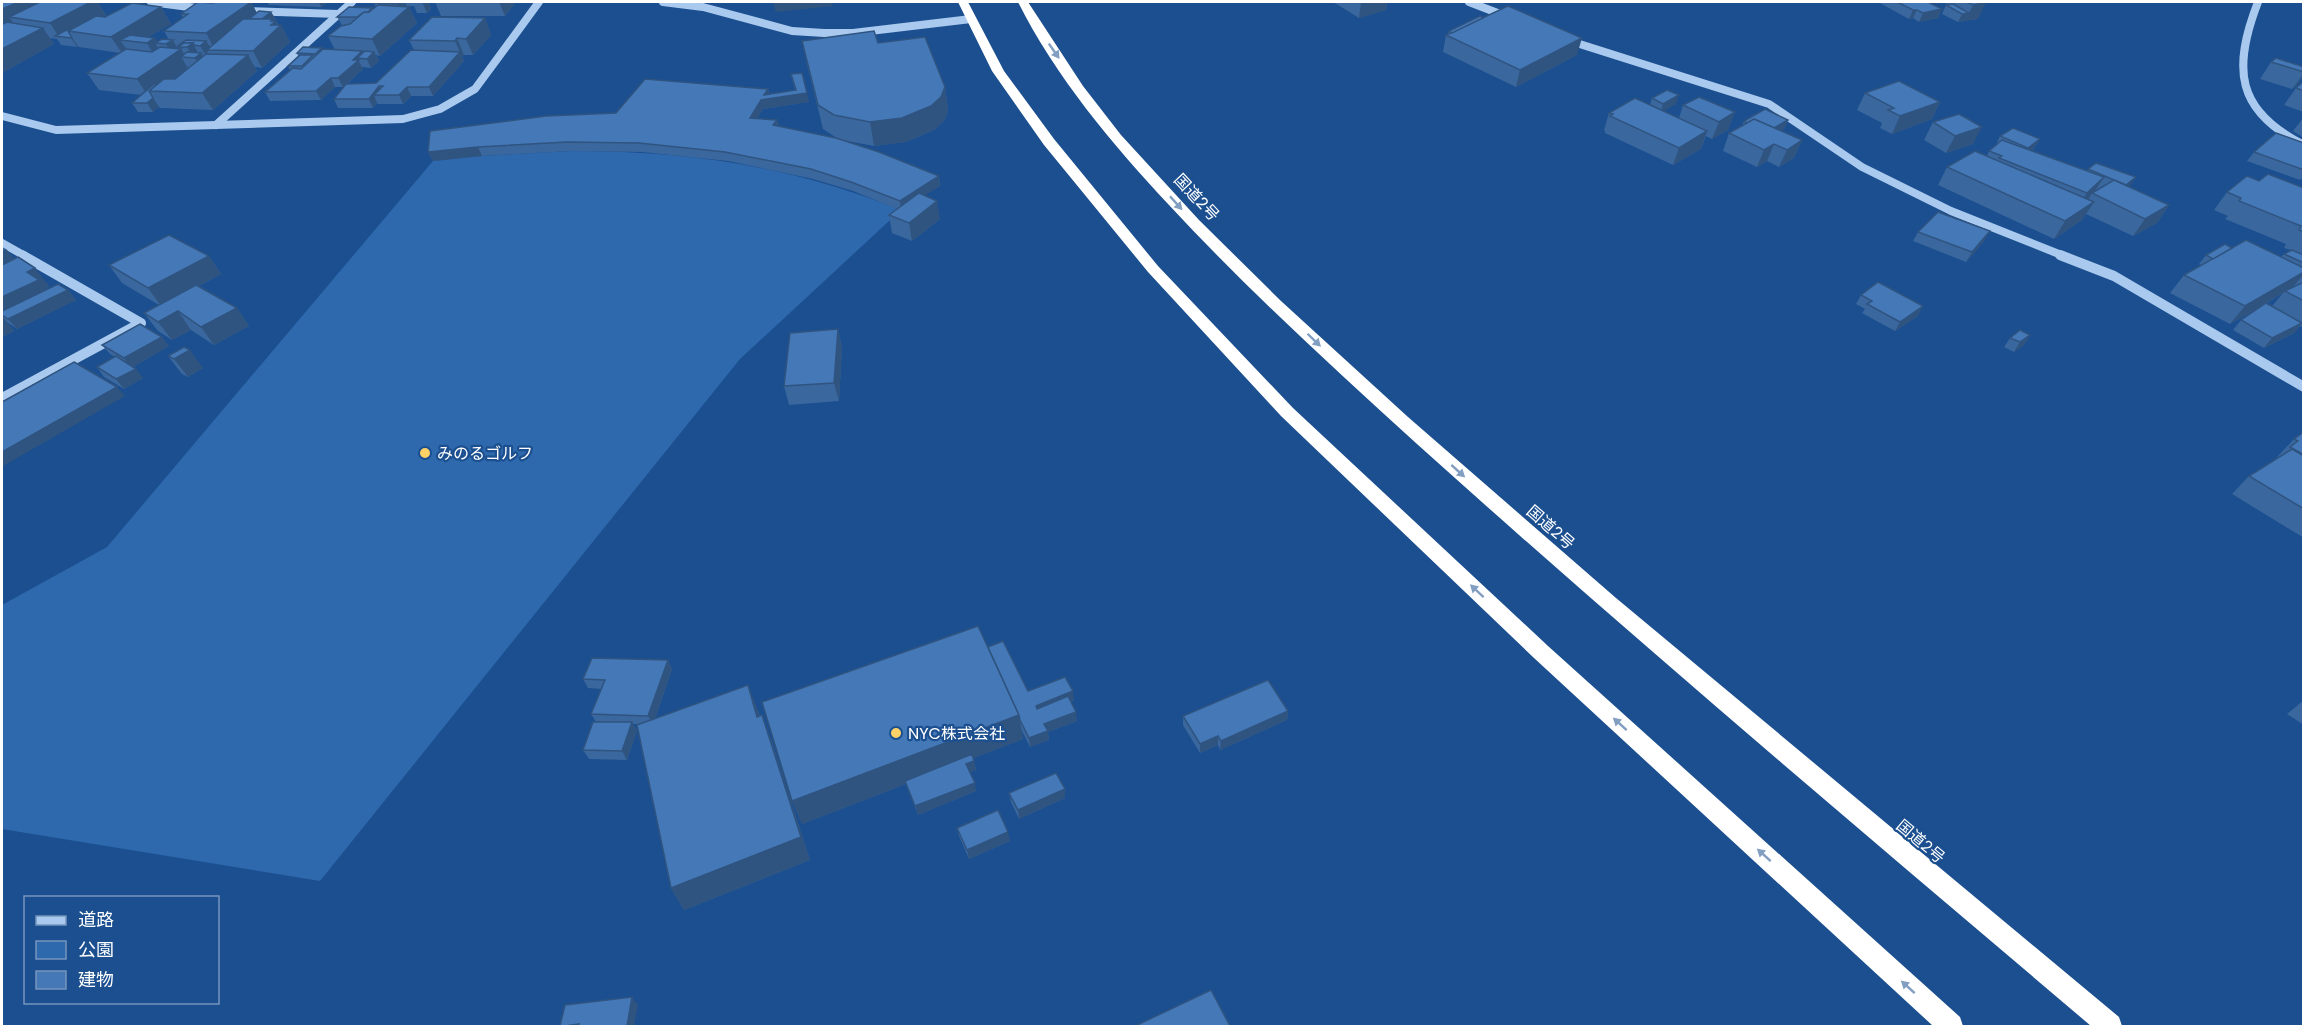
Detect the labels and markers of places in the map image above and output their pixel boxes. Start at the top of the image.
place label: みのるゴルフ [437,442,533,465]
marker: みのるゴルフ [418,446,432,460]
place label: NYC株式会社 [908,722,1005,745]
marker: NYC株式会社 [889,726,903,740]

